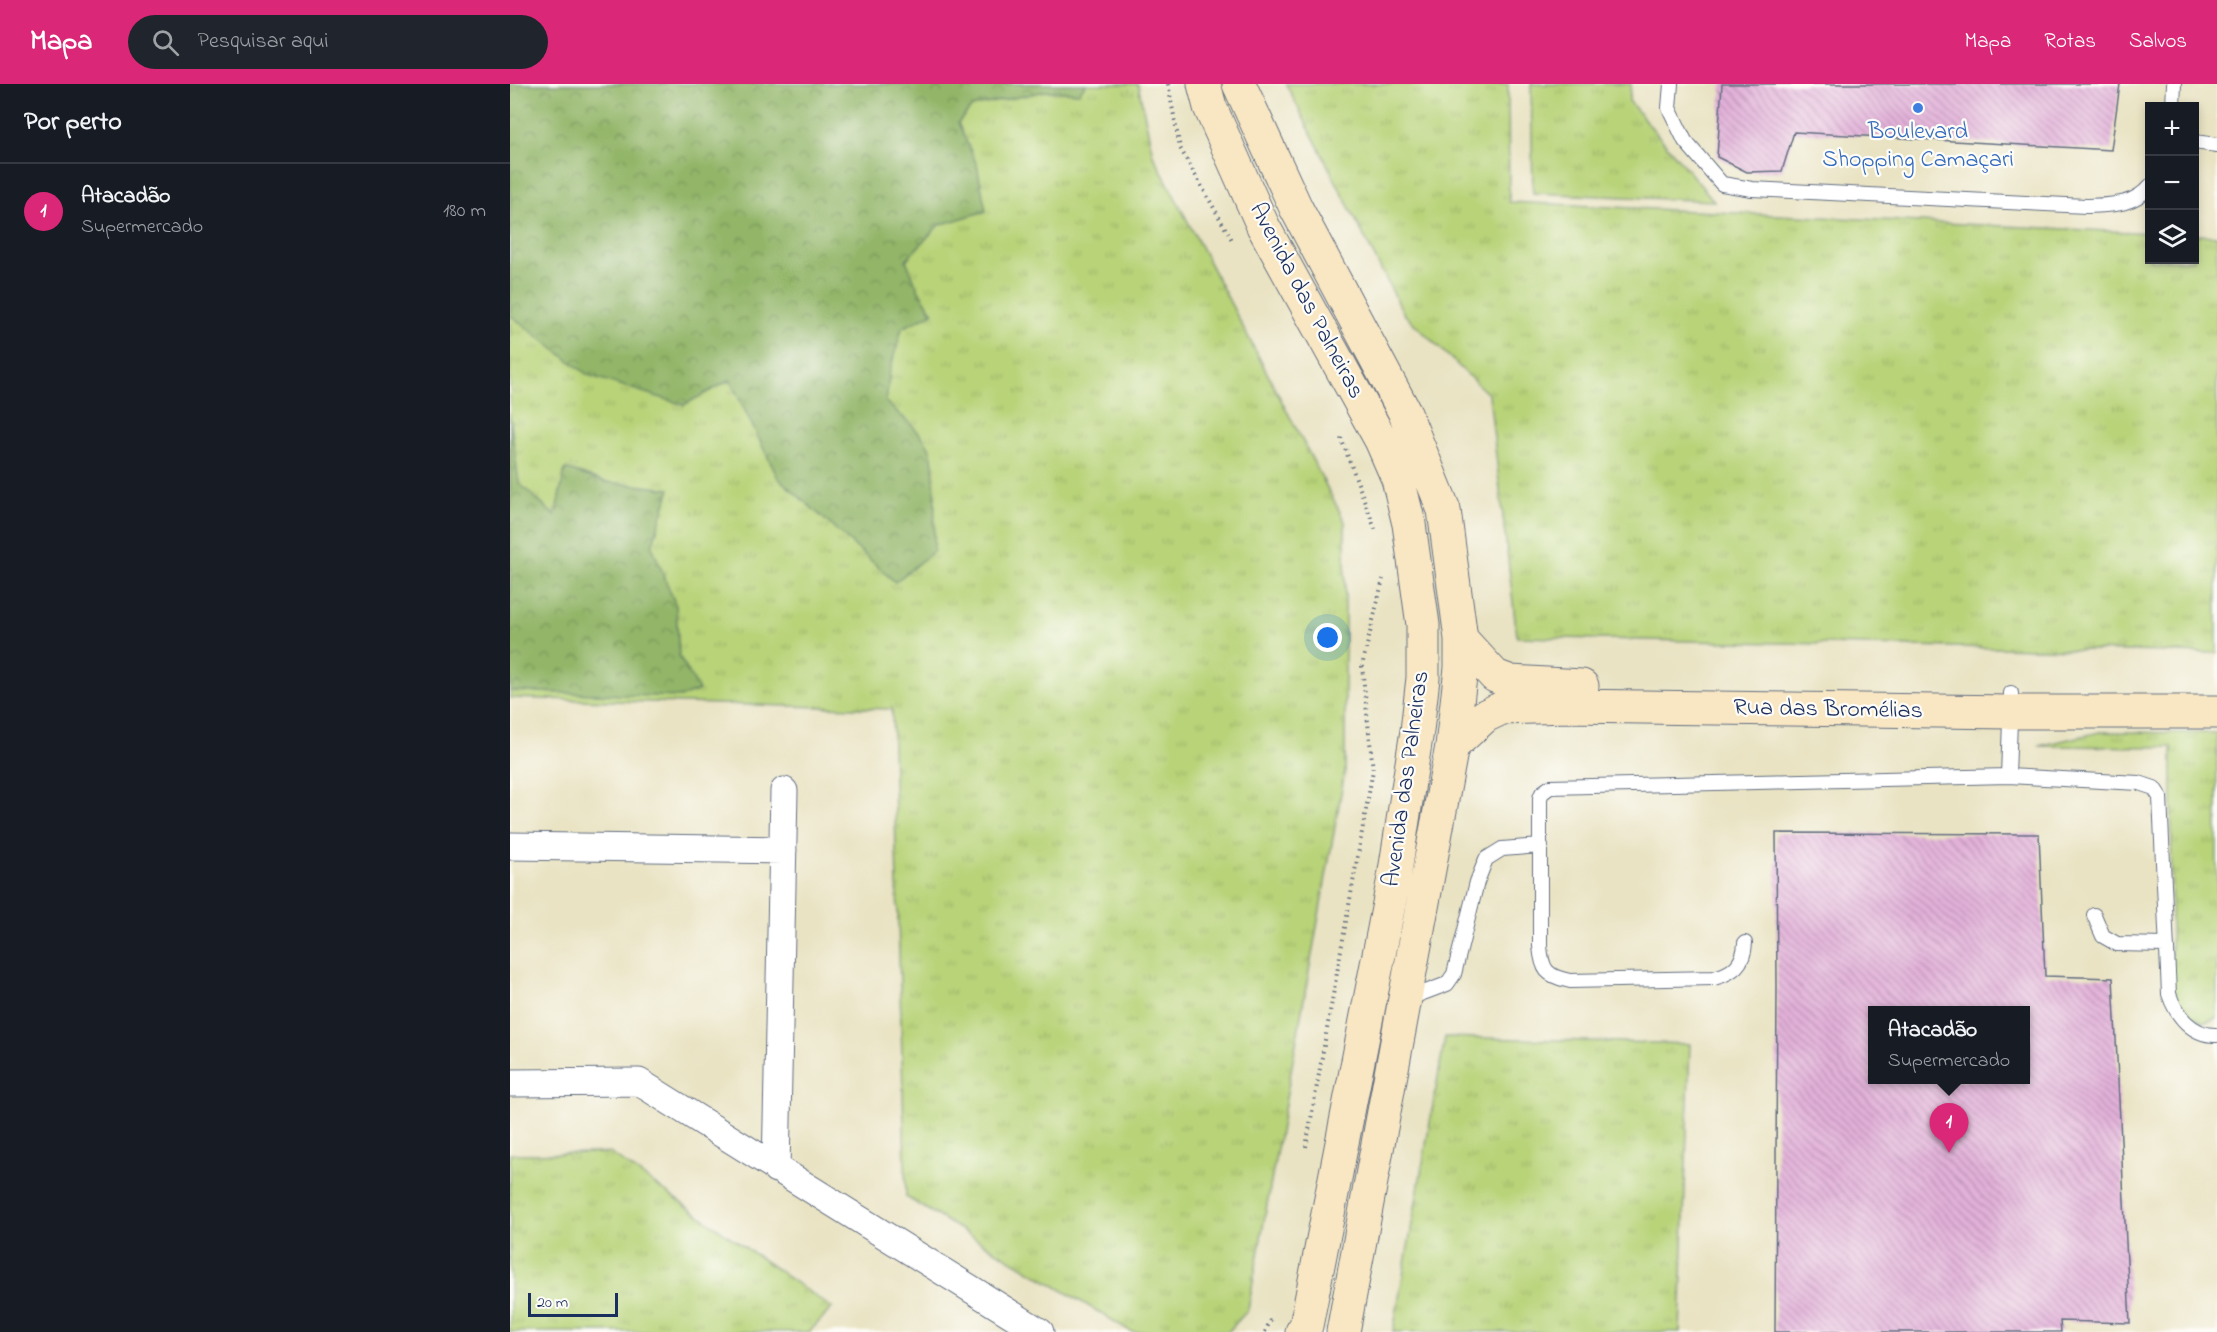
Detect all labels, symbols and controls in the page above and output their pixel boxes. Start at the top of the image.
search box [128,15,548,69]
text: Mapa [30,22,92,63]
icon: search [149,26,182,59]
text: Pesquisar aqui [197,26,328,58]
text: Mapa [1964,27,2011,57]
text: Rotas [2044,27,2096,57]
text: Salvos [2129,27,2187,57]
marker: Boulevard Shopping Camaçari [1911,101,1925,115]
map controls [2145,102,2199,264]
button: + [2145,102,2199,156]
text: Por perto [24,104,122,142]
place label: Boulevard Shopping Camaçari [1822,115,2014,178]
button: − [2145,156,2199,210]
text: Atacadão [81,181,170,213]
text: 1 [40,197,47,226]
text: 180 m [443,197,486,226]
street label: Avenida das Palneiras [1239,197,1373,405]
button: layers [2145,210,2199,264]
text: Supermercado [81,213,203,242]
your location [1313,623,1342,652]
street label: Avenida das Palneiras [1375,669,1439,889]
street label: Rua das Bromélias [1733,691,1923,729]
popup [1868,1006,2030,1084]
text: Atacadão [1888,1015,1977,1047]
text: Supermercado [1888,1047,2010,1076]
pin: 1 [1930,1104,1968,1153]
scale bar [528,1290,618,1318]
text: 20 m [537,1291,568,1315]

